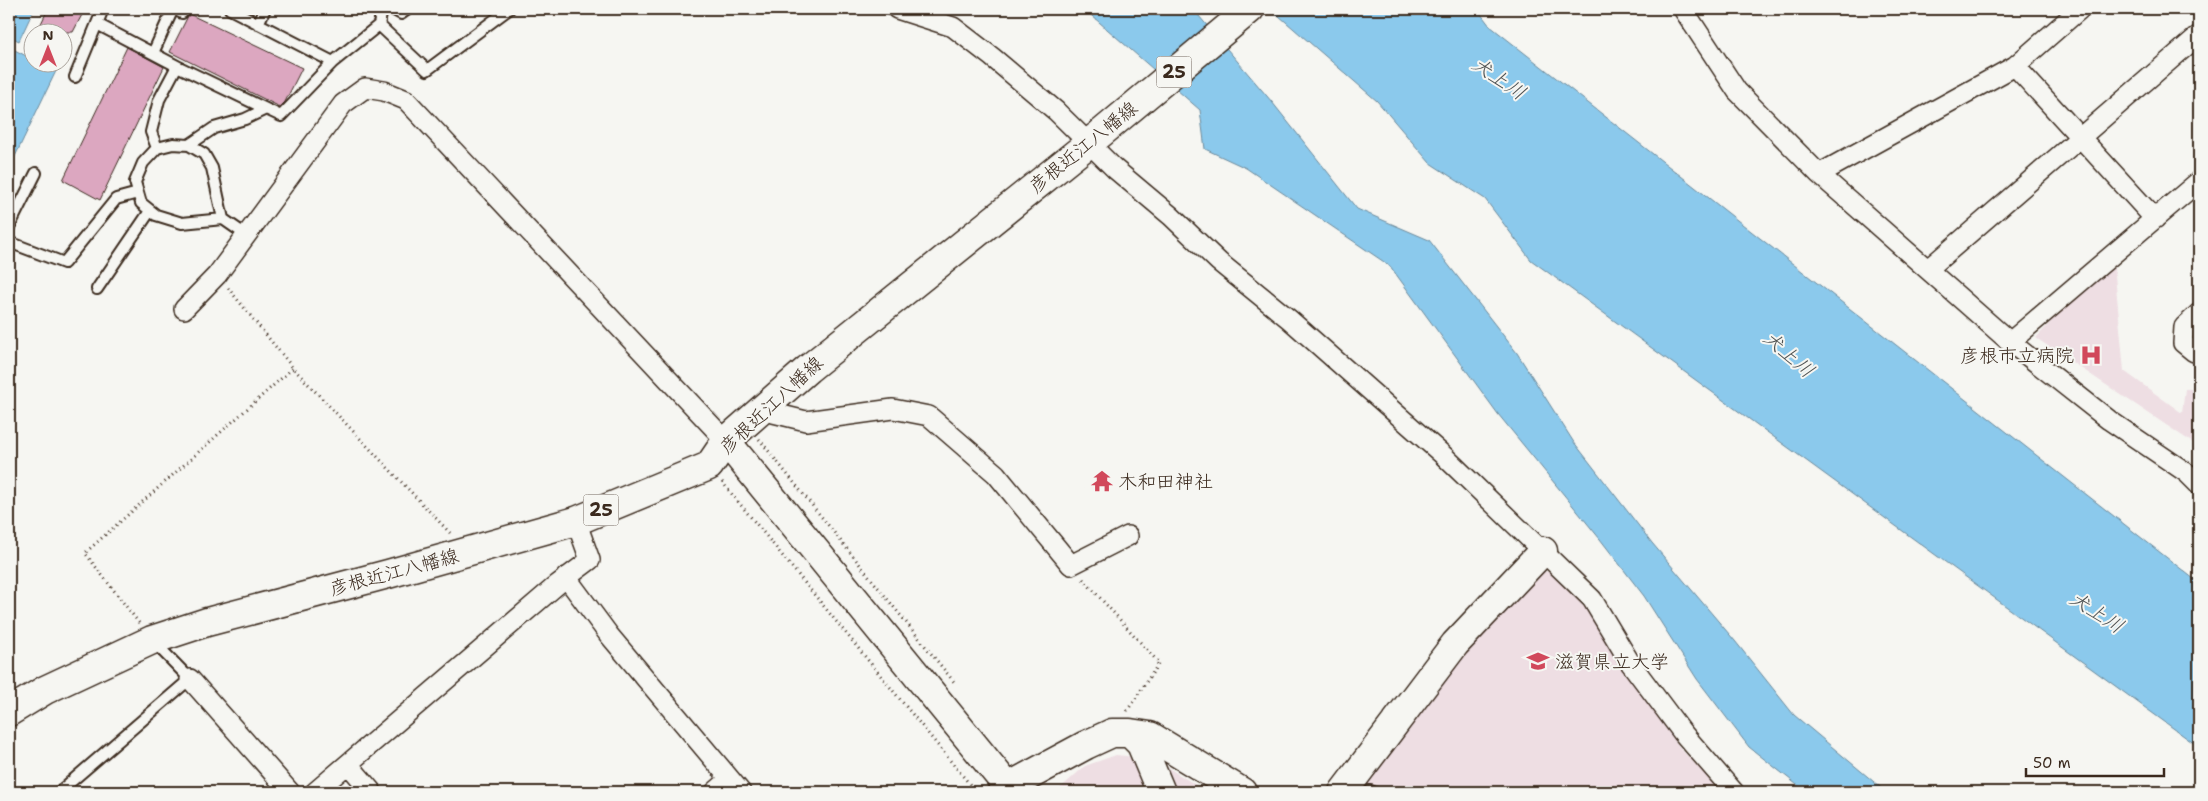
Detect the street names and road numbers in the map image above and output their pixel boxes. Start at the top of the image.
road number: 25 [1156,56,1192,88]
street label: 彦根近江八幡線 [1023,95,1143,199]
street label: 彦根近江八幡線 [714,350,828,460]
road number: 25 [584,494,618,526]
street label: 彦根近江八幡線 [327,543,461,601]

